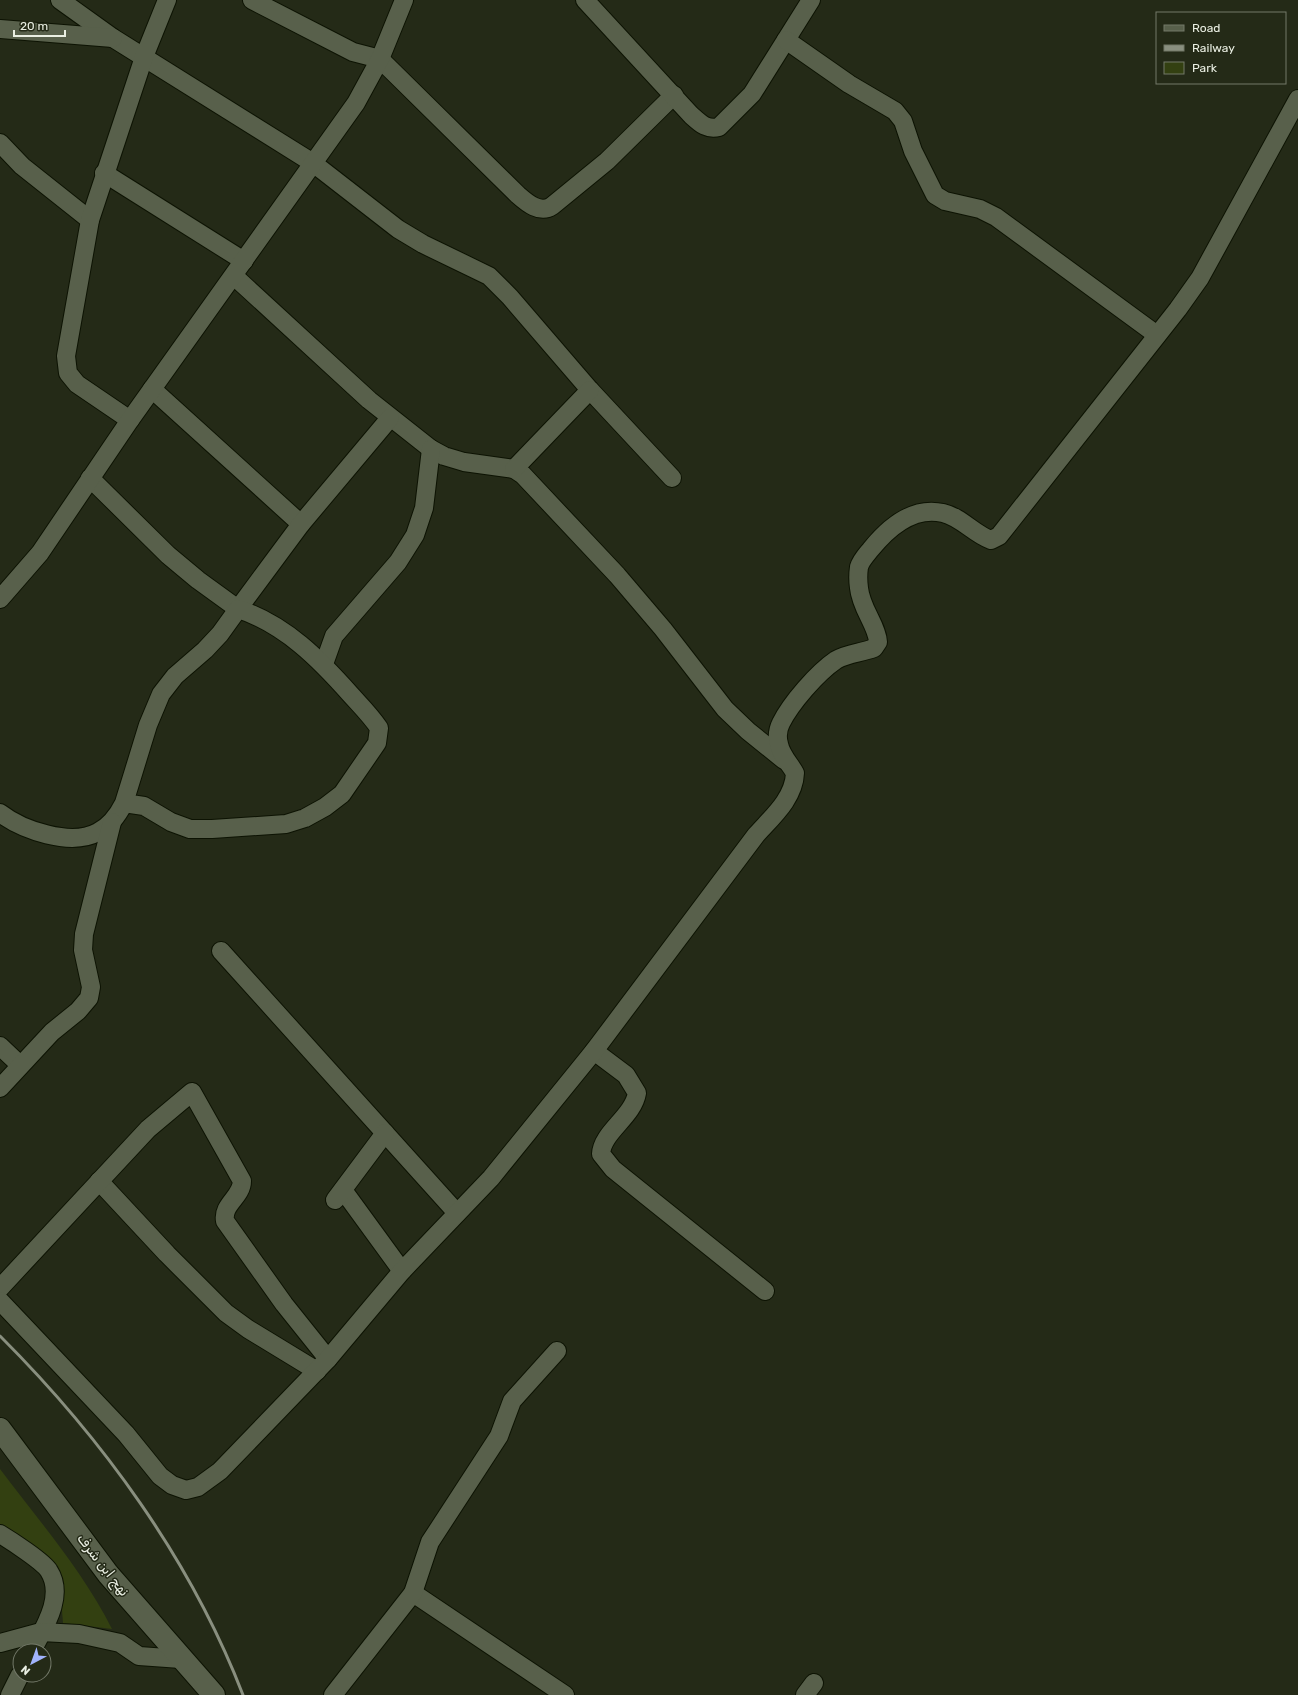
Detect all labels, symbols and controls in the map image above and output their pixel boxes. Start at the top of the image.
scale bar [14,12,65,38]
legend [1156,12,1286,84]
text: 20 m [20,19,48,33]
text: Road [1192,21,1220,35]
text: Railway [1192,41,1235,55]
text: Park [1192,61,1218,75]
street label: نهج ابن شرف [72,1530,133,1601]
north arrow [12,1643,52,1683]
text: N [18,1663,33,1678]

